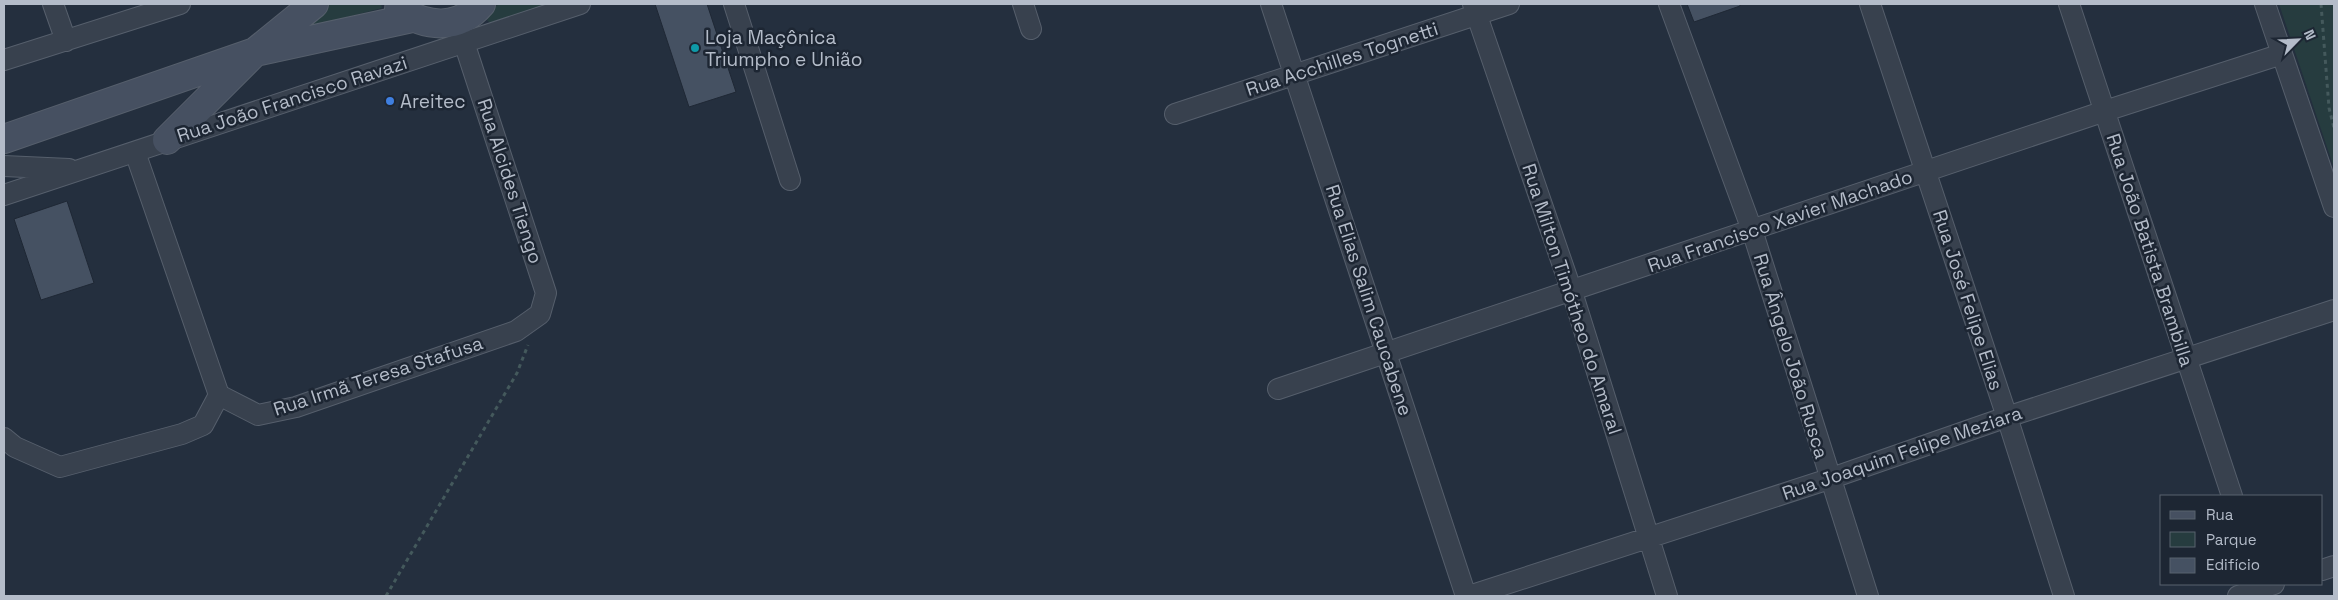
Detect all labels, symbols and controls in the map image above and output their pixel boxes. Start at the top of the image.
north arrow [2273,15,2323,65]
street label: Rua Acchilles Tognetti [1243,16,1441,102]
place label: Loja Maçônica Triumpho e União [705,25,863,72]
text: N [2300,27,2320,43]
marker: Loja Maçônica Triumpho e União [689,42,701,54]
street label: Rua João Francisco Ravazi [174,50,410,148]
place label: Areitec [400,89,466,114]
marker: Areitec [384,95,396,107]
street label: Rua Alcides Tiengo [472,95,548,267]
street label: Rua João Batista Brambilla [2100,130,2200,370]
street label: Rua Milton Timótheo do Amaral [1516,160,1628,438]
street label: Rua Francisco Xavier Machado [1644,164,1916,278]
street label: Rua Elias Salim Caucabene [1320,181,1418,419]
street label: Rua José Felipe Elias [1927,207,2009,393]
street label: Rua Ângelo João Rusca [1748,250,1834,462]
street label: Rua Irmã Teresa Stafusa [270,330,486,422]
street label: Rua Joaquim Felipe Meziara [1779,400,2025,506]
legend [2160,495,2323,585]
text: Rua [2206,505,2234,524]
text: Parque [2206,530,2257,549]
text: Edifício [2206,555,2260,574]

